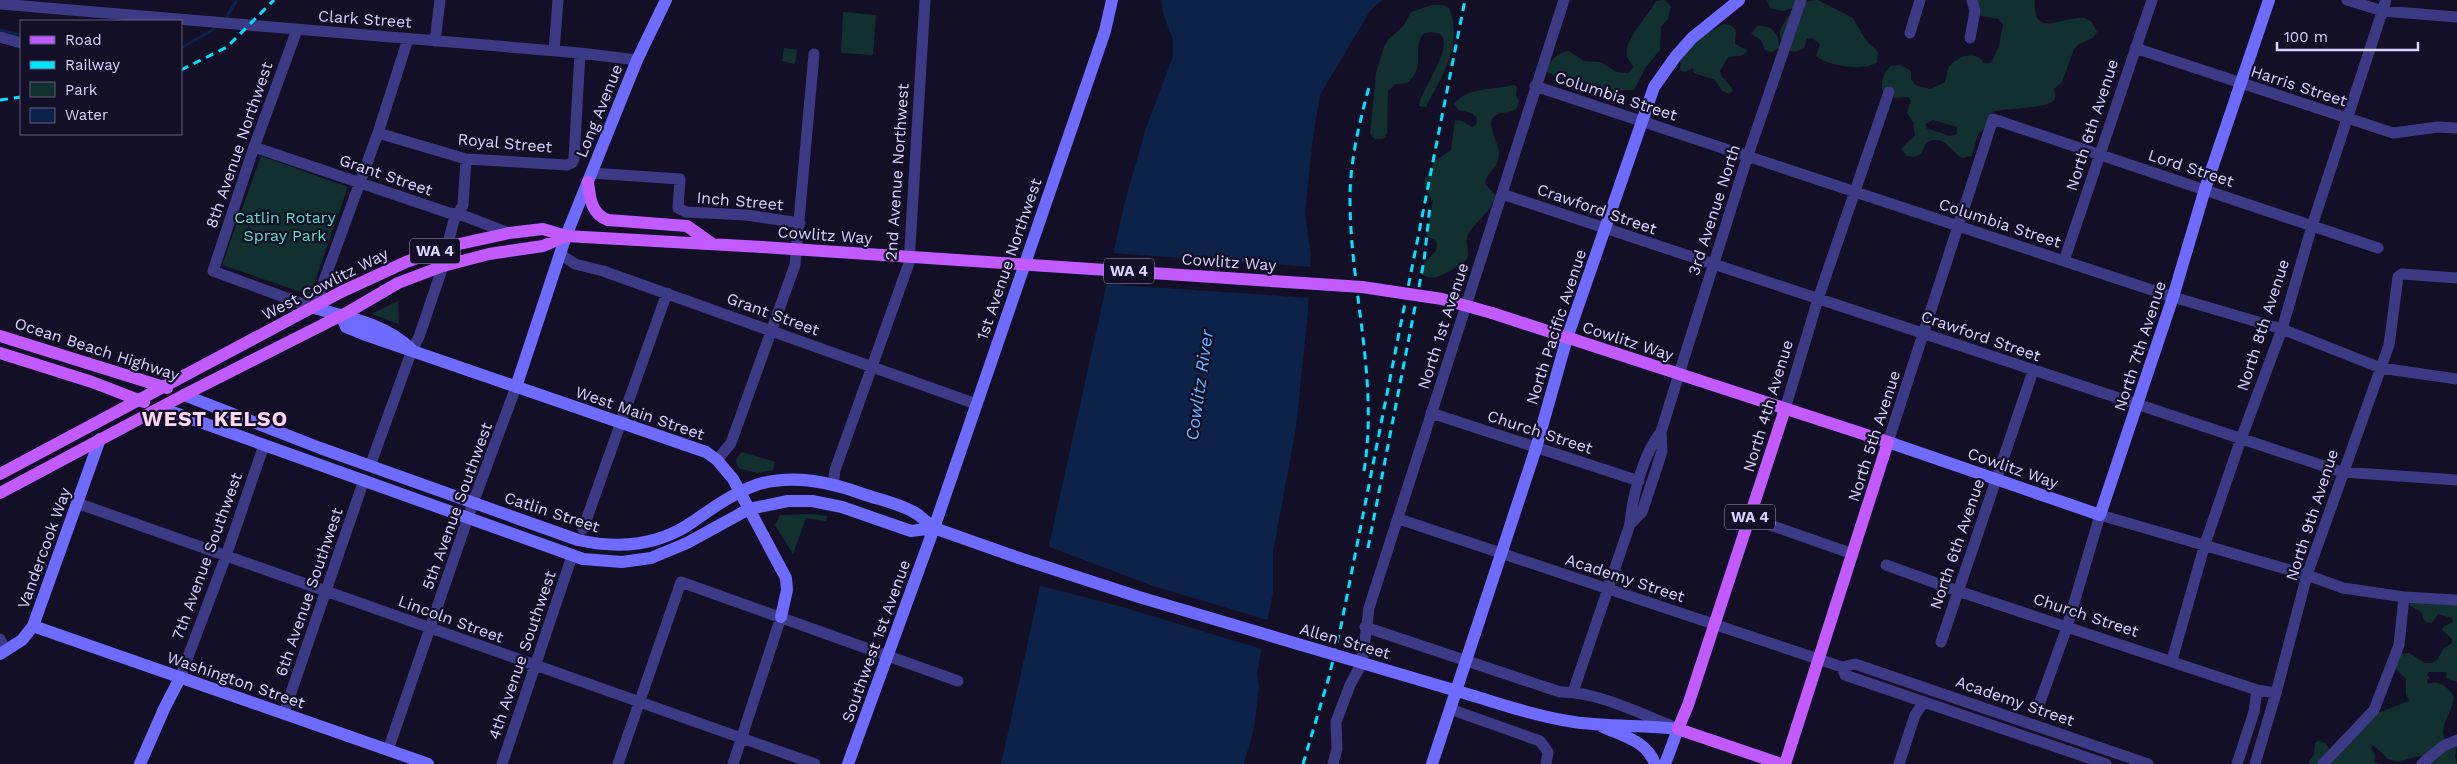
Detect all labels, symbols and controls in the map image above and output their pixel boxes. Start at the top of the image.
street label: Clark Street [318,6,413,32]
legend [20,20,182,135]
scale bar [2277,20,2418,52]
text: 100 m [2284,28,2328,46]
text: Road [65,31,102,49]
text: Railway [65,56,120,74]
street label: North 6th Avenue [2062,57,2122,193]
street label: 8th Avenue Northwest [202,59,276,231]
street label: Long Avenue [572,62,626,160]
street label: Harris Street [2248,62,2350,111]
street label: Columbia Street [1553,67,1680,125]
text: Park [65,81,98,99]
street label: 2nd Avenue Northwest [881,83,913,261]
text: Water [65,106,108,124]
street label: Royal Street [457,129,553,157]
street label: 3rd Avenue North [1684,142,1744,278]
street label: Lord Street [2146,145,2236,191]
street label: Grant Street [337,150,435,200]
street label: 1st Avenue Northwest [972,176,1046,342]
street label: Crawford Street [1535,180,1660,238]
street label: Inch Street [696,188,784,214]
street label: Columbia Street [1937,194,2064,252]
park label: Catlin Rotary Spray Park [234,208,336,245]
street label: Cowlitz Way [777,222,874,248]
road number: WA 4 [410,238,460,264]
street label: West Cowlitz Way [259,244,392,324]
street label: North Pacific Avenue [1522,247,1590,407]
street label: Cowlitz Way [1181,249,1278,275]
street label: North 8th Avenue [2233,257,2293,393]
road number: WA 4 [1104,258,1154,284]
street label: North 1st Avenue [1414,260,1472,392]
street label: North 7th Avenue [2110,279,2170,413]
street label: Grant Street [724,288,822,340]
street label: Crawford Street [1919,307,2044,365]
street label: Ocean Beach Highway [12,313,182,385]
street label: Cowlitz Way [1580,317,1677,365]
water label: Cowlitz River [1181,327,1217,442]
street label: North 4th Avenue [1739,338,1797,474]
street label: North 5th Avenue [1844,368,1904,504]
street label: West Main Street [573,382,707,444]
district label: WEST KELSO [142,406,288,431]
street label: Church Street [1485,406,1595,458]
street label: 5th Avenue Southwest [418,420,496,592]
street label: Cowlitz Way [1965,444,2062,493]
street label: North 9th Avenue [2282,447,2342,583]
street label: 7th Avenue Southwest [168,470,246,642]
street label: North 6th Avenue [1926,476,1988,612]
street label: Vandercook Way [13,484,75,611]
street label: Catlin Street [502,488,602,536]
road number: WA 4 [1725,504,1775,530]
street label: 6th Avenue Southwest [271,505,347,679]
street label: Academy Street [1563,550,1687,606]
street label: Southwest 1st Avenue [838,557,914,725]
street label: 4th Avenue Southwest [484,568,560,742]
street label: Church Street [2031,589,2141,641]
street label: Lincoln Street [396,591,507,647]
street label: Allen Street [1298,619,1393,663]
street label: Washington Street [165,647,308,713]
street label: Academy Street [1953,672,2077,730]

